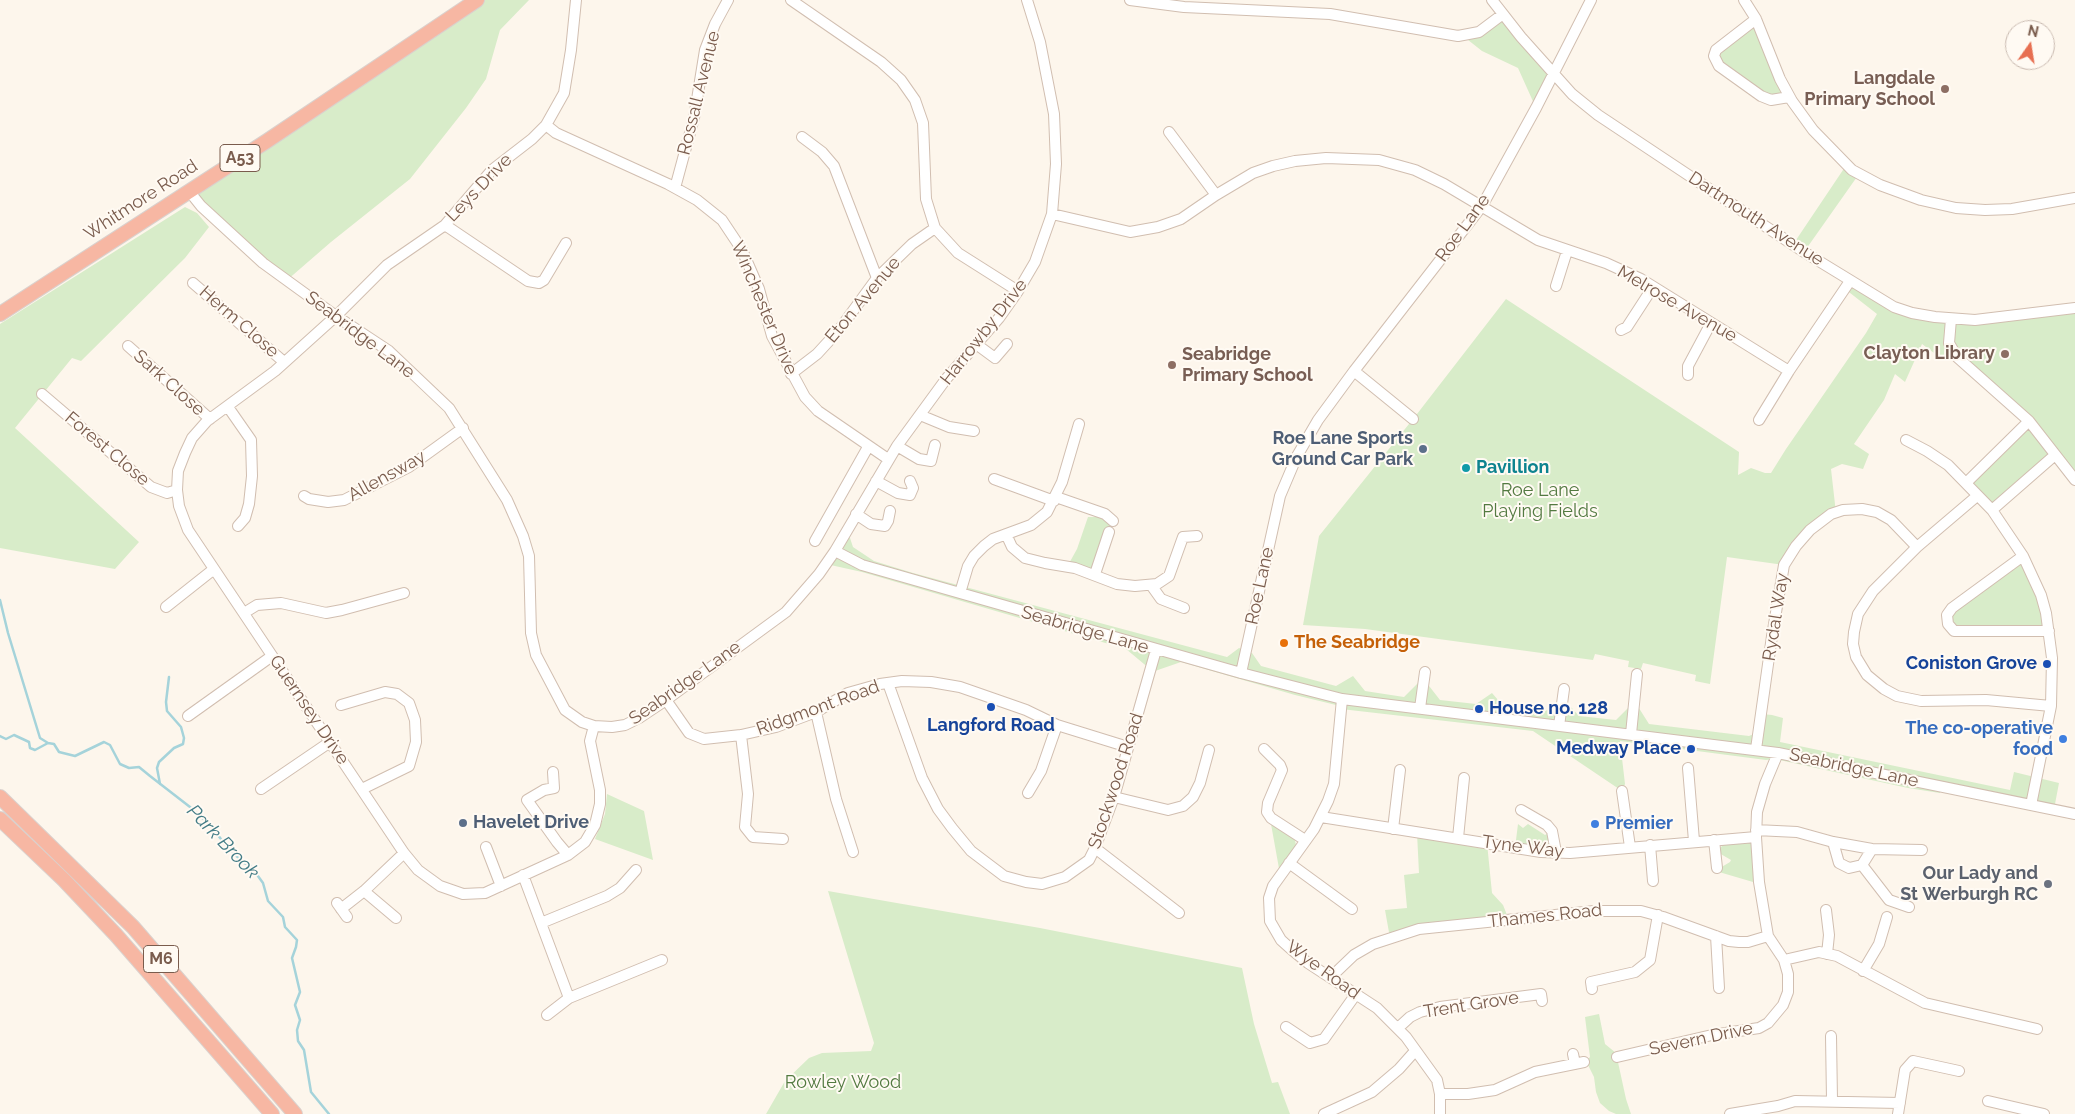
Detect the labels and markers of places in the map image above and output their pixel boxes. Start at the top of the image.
place label: Langdale Primary School [1804,68,1935,110]
marker: Langdale Primary School [1939,83,1951,95]
place label: Clayton Library [1864,343,1995,365]
place label: Seabridge Primary School [1182,344,1313,386]
marker: Clayton Library [1999,348,2011,360]
marker: Seabridge Primary School [1166,359,1178,371]
place label: Roe Lane Sports Ground Car Park [1272,428,1413,470]
marker: Roe Lane Sports Ground Car Park [1417,443,1429,455]
place label: Pavillion [1476,457,1549,479]
marker: Pavillion [1460,462,1472,474]
place label: The Seabridge [1294,632,1420,654]
marker: The Seabridge [1278,637,1290,649]
place label: Coniston Grove [1906,653,2037,675]
marker: Coniston Grove [2041,658,2053,670]
place label: House no. 128 [1489,698,1608,720]
marker: Langford Road [985,701,997,713]
marker: House no. 128 [1473,703,1485,715]
place label: Langford Road [927,715,1055,737]
place label: The co-operative food [1905,718,2053,761]
marker: The co-operative food [2057,733,2069,745]
place label: Medway Place [1556,738,1681,760]
marker: Medway Place [1685,743,1697,755]
place label: Havelet Drive [473,812,589,834]
place label: Premier [1605,813,1673,835]
marker: Havelet Drive [457,817,469,829]
marker: Premier [1589,818,1601,830]
place label: Our Lady and St Werburgh RC [1900,863,2038,906]
marker: Our Lady and St Werburgh RC [2042,878,2054,890]

